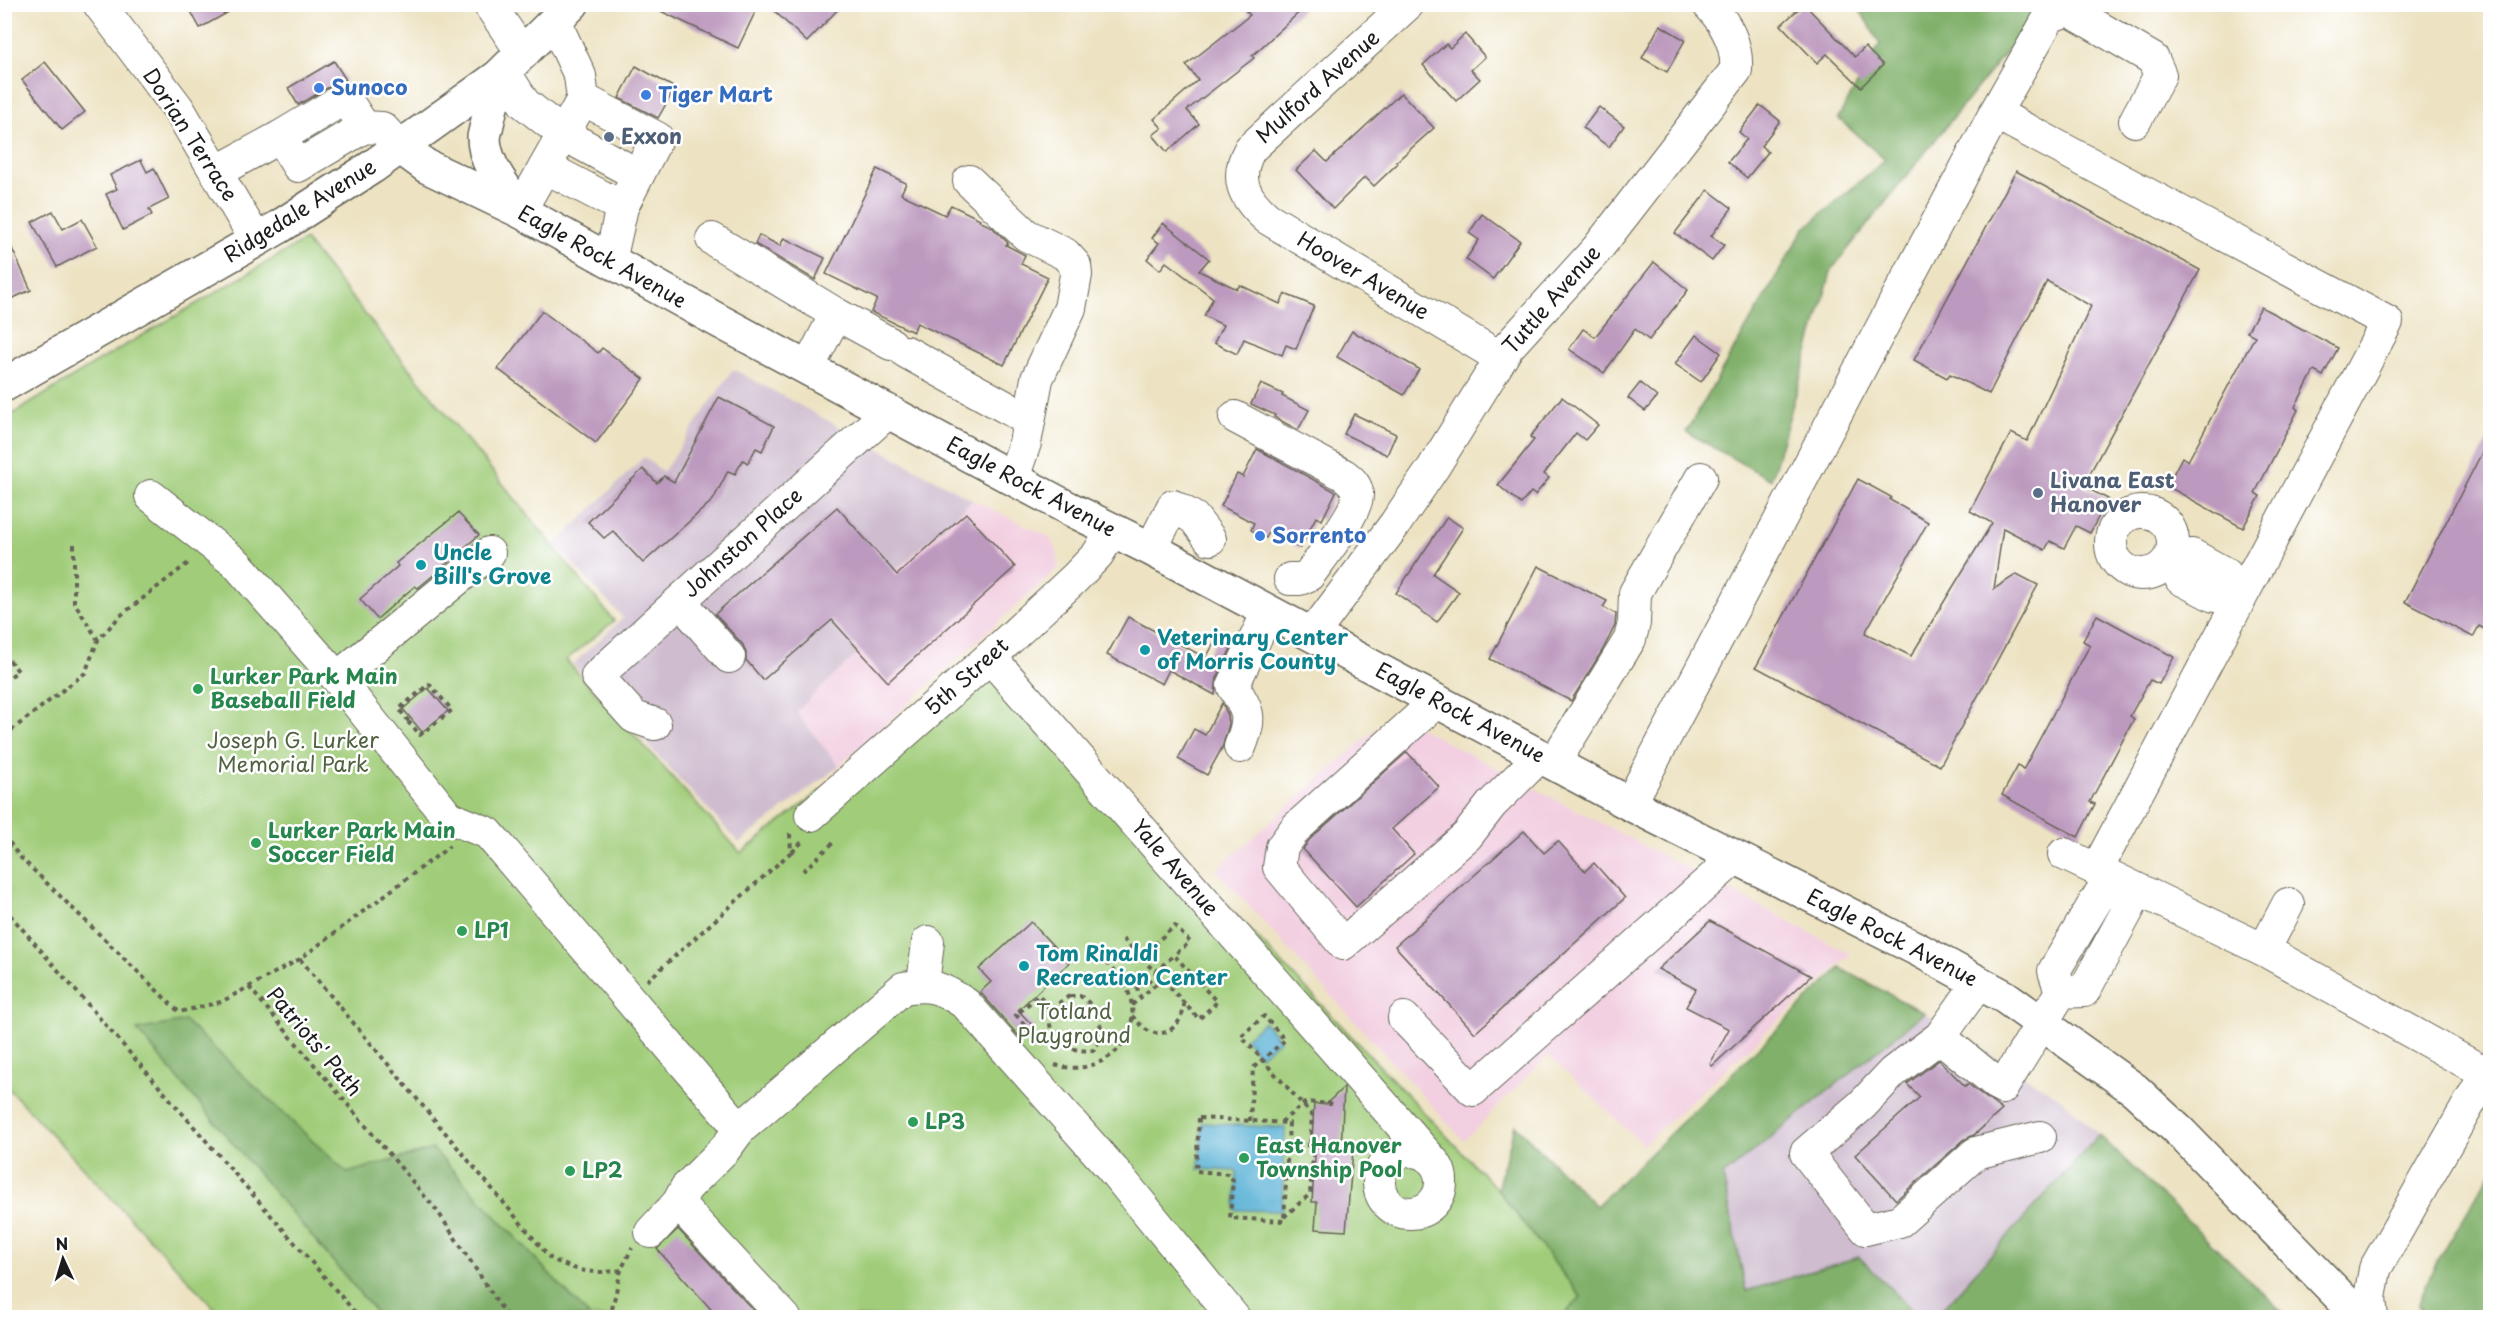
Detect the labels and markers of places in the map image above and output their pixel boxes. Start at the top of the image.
place label: Sunoco [331,70,407,102]
place label: Tiger Mart [658,77,773,109]
marker: Sunoco [312,81,326,95]
marker: Tiger Mart [639,88,653,102]
place label: Exxon [621,119,682,151]
marker: Exxon [602,130,616,144]
place label: Livana East Hanover [2050,463,2175,519]
marker: Livana East Hanover [2031,486,2045,500]
place label: Sorrento [1272,518,1366,550]
marker: Sorrento [1253,529,1267,543]
place label: Uncle Bill's Grove [433,535,551,591]
marker: Uncle Bill's Grove [414,558,428,572]
place label: Veterinary Center of Morris County [1157,620,1348,676]
marker: Veterinary Center of Morris County [1138,643,1152,657]
place label: Lurker Park Main Baseball Field [210,659,398,715]
marker: Lurker Park Main Baseball Field [191,682,205,696]
place label: Lurker Park Main Soccer Field [268,813,456,869]
marker: Lurker Park Main Soccer Field [249,836,263,850]
place label: LP1 [474,913,509,945]
marker: LP1 [455,924,469,938]
place label: Tom Rinaldi Recreation Center [1036,936,1228,992]
marker: Tom Rinaldi Recreation Center [1017,959,1031,973]
place label: LP3 [925,1104,965,1136]
marker: LP3 [906,1115,920,1129]
place label: East Hanover Township Pool [1256,1128,1403,1184]
marker: East Hanover Township Pool [1237,1151,1251,1165]
place label: LP2 [582,1153,623,1185]
marker: LP2 [563,1164,577,1178]

